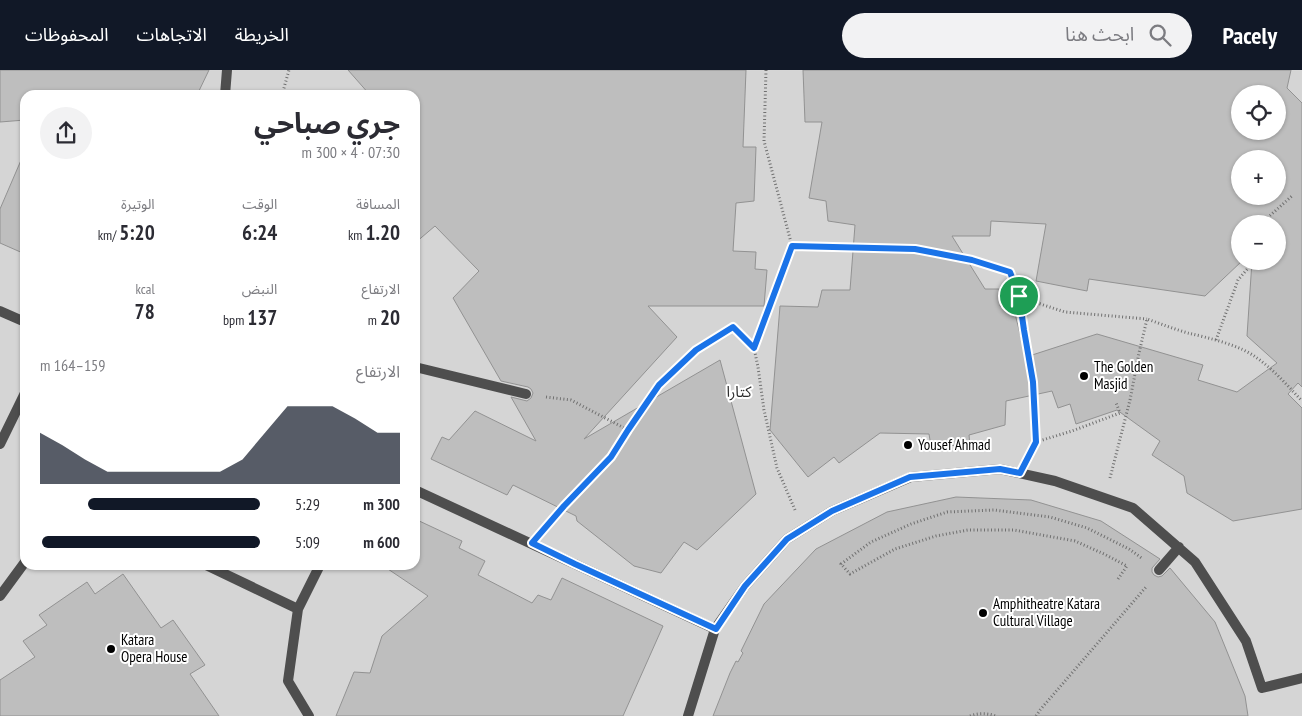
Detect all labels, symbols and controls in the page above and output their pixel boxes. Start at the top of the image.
search box [842,13,1192,58]
text: Pacely [1222,20,1277,51]
icon: search [1146,21,1174,49]
text: ابحث هنا [1065,22,1134,46]
text: المحفوظات [25,23,109,46]
text: الاتجاهات [137,23,207,46]
text: الخريطة [235,23,289,46]
map controls [1231,85,1286,270]
button: locate [1231,85,1286,140]
text: جري صباحي [254,104,400,141]
button: share [40,107,92,159]
text: 07:30 · 4 × 300 m [302,142,400,162]
button: + [1231,150,1286,205]
text: الوتيرة [121,195,155,213]
text: الوقت [242,195,277,213]
text: المسافة [356,195,400,213]
button: − [1231,215,1286,270]
text: 5:20 [119,219,155,246]
text: 6:24 [242,219,277,246]
text: 1.20 [365,219,400,246]
text: /km [98,226,119,244]
text: km [348,226,365,244]
pin [998,275,1040,317]
text: kcal [136,280,155,298]
text: النبض [242,280,277,298]
text: الارتفاع [362,280,400,298]
icon: arrive [1005,282,1033,310]
text: 78 [135,298,155,325]
text: 137 [247,304,277,331]
text: 20 [380,304,400,331]
text: bpm [223,311,247,329]
text: m [368,311,380,329]
text: 159–164 m [40,355,106,375]
place label: The Golden Masjid [1094,357,1153,393]
text: الارتفاع [356,361,400,381]
marker: The Golden Masjid [1078,370,1090,382]
park label: كتارا [727,382,752,401]
place label: Yousef Ahmad [918,435,991,454]
marker: Yousef Ahmad [902,439,914,451]
text: 5:29 [295,494,320,514]
text: 300 m [363,494,400,514]
text: 5:09 [295,532,320,552]
text: 600 m [363,532,400,552]
place label: Amphitheatre Katara Cultural Village [993,594,1100,630]
marker: Amphitheatre Katara Cultural Village [977,607,989,619]
place label: Katara Opera House [121,630,188,666]
marker: Katara Opera House [105,643,117,655]

